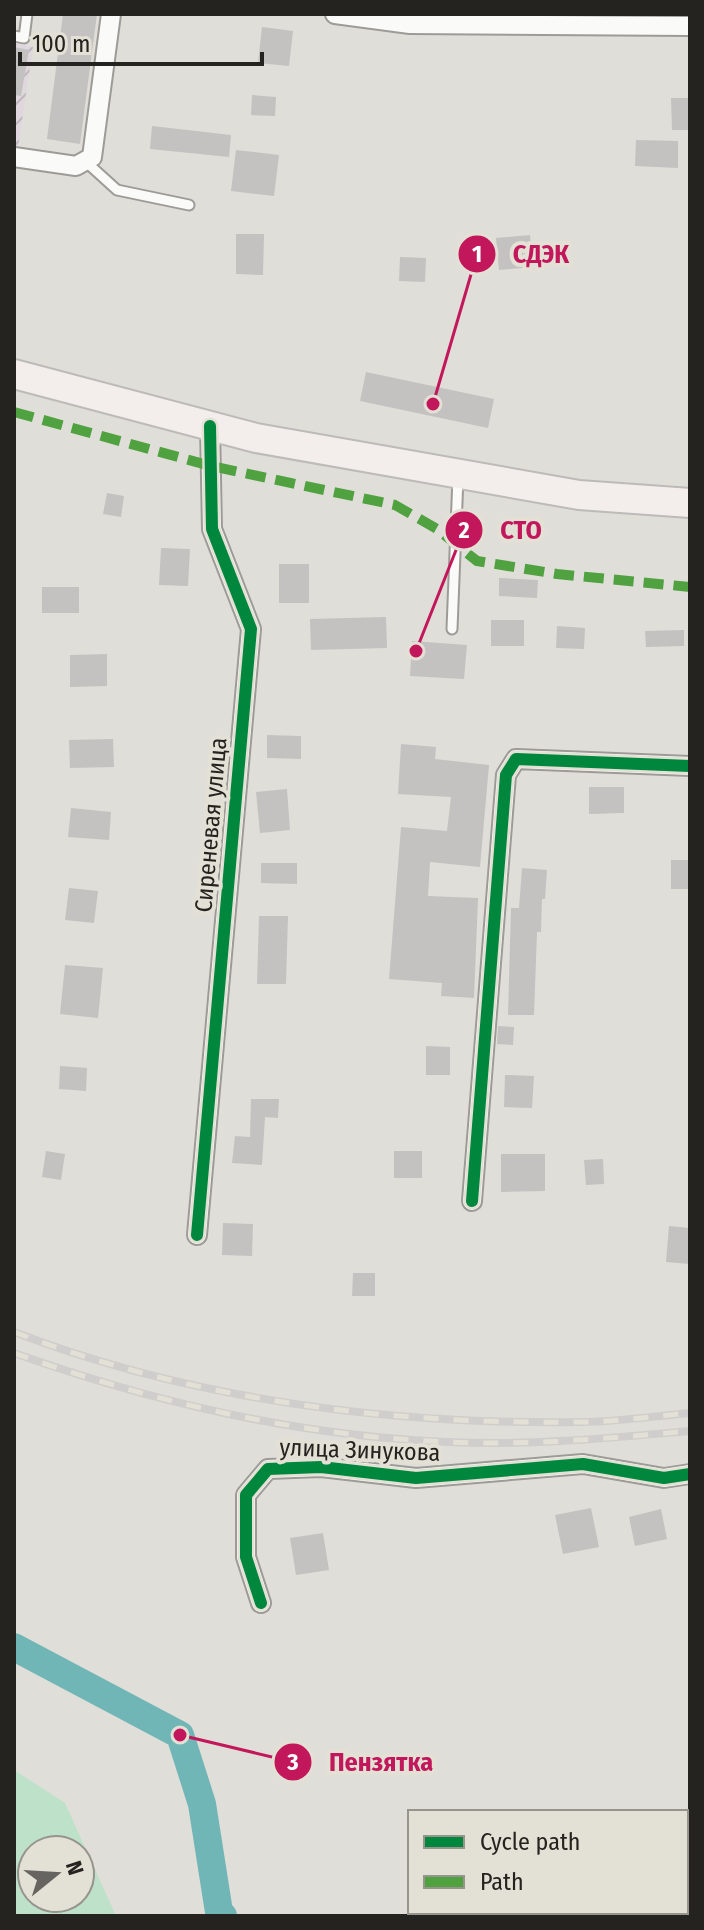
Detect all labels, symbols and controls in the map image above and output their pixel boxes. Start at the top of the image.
scale bar [20,16,262,66]
text: 100 m [32,30,90,58]
callout: СДЭК [457,229,585,279]
text: СДЭК [513,239,570,270]
text: 1 [472,240,482,268]
callout: СТО [444,505,558,555]
text: СТО [500,515,542,546]
text: 2 [457,516,470,544]
street label: Сиреневая улица [189,736,233,914]
street label: улица Зинукова [279,1433,441,1467]
callout: Пензятка [273,1737,449,1787]
text: Пензятка [329,1747,433,1778]
text: 3 [286,1748,299,1776]
legend [408,1810,688,1914]
text: Cycle path [480,1828,580,1856]
north arrow [16,1834,96,1914]
text: N [60,1858,89,1878]
text: Path [480,1868,524,1896]

